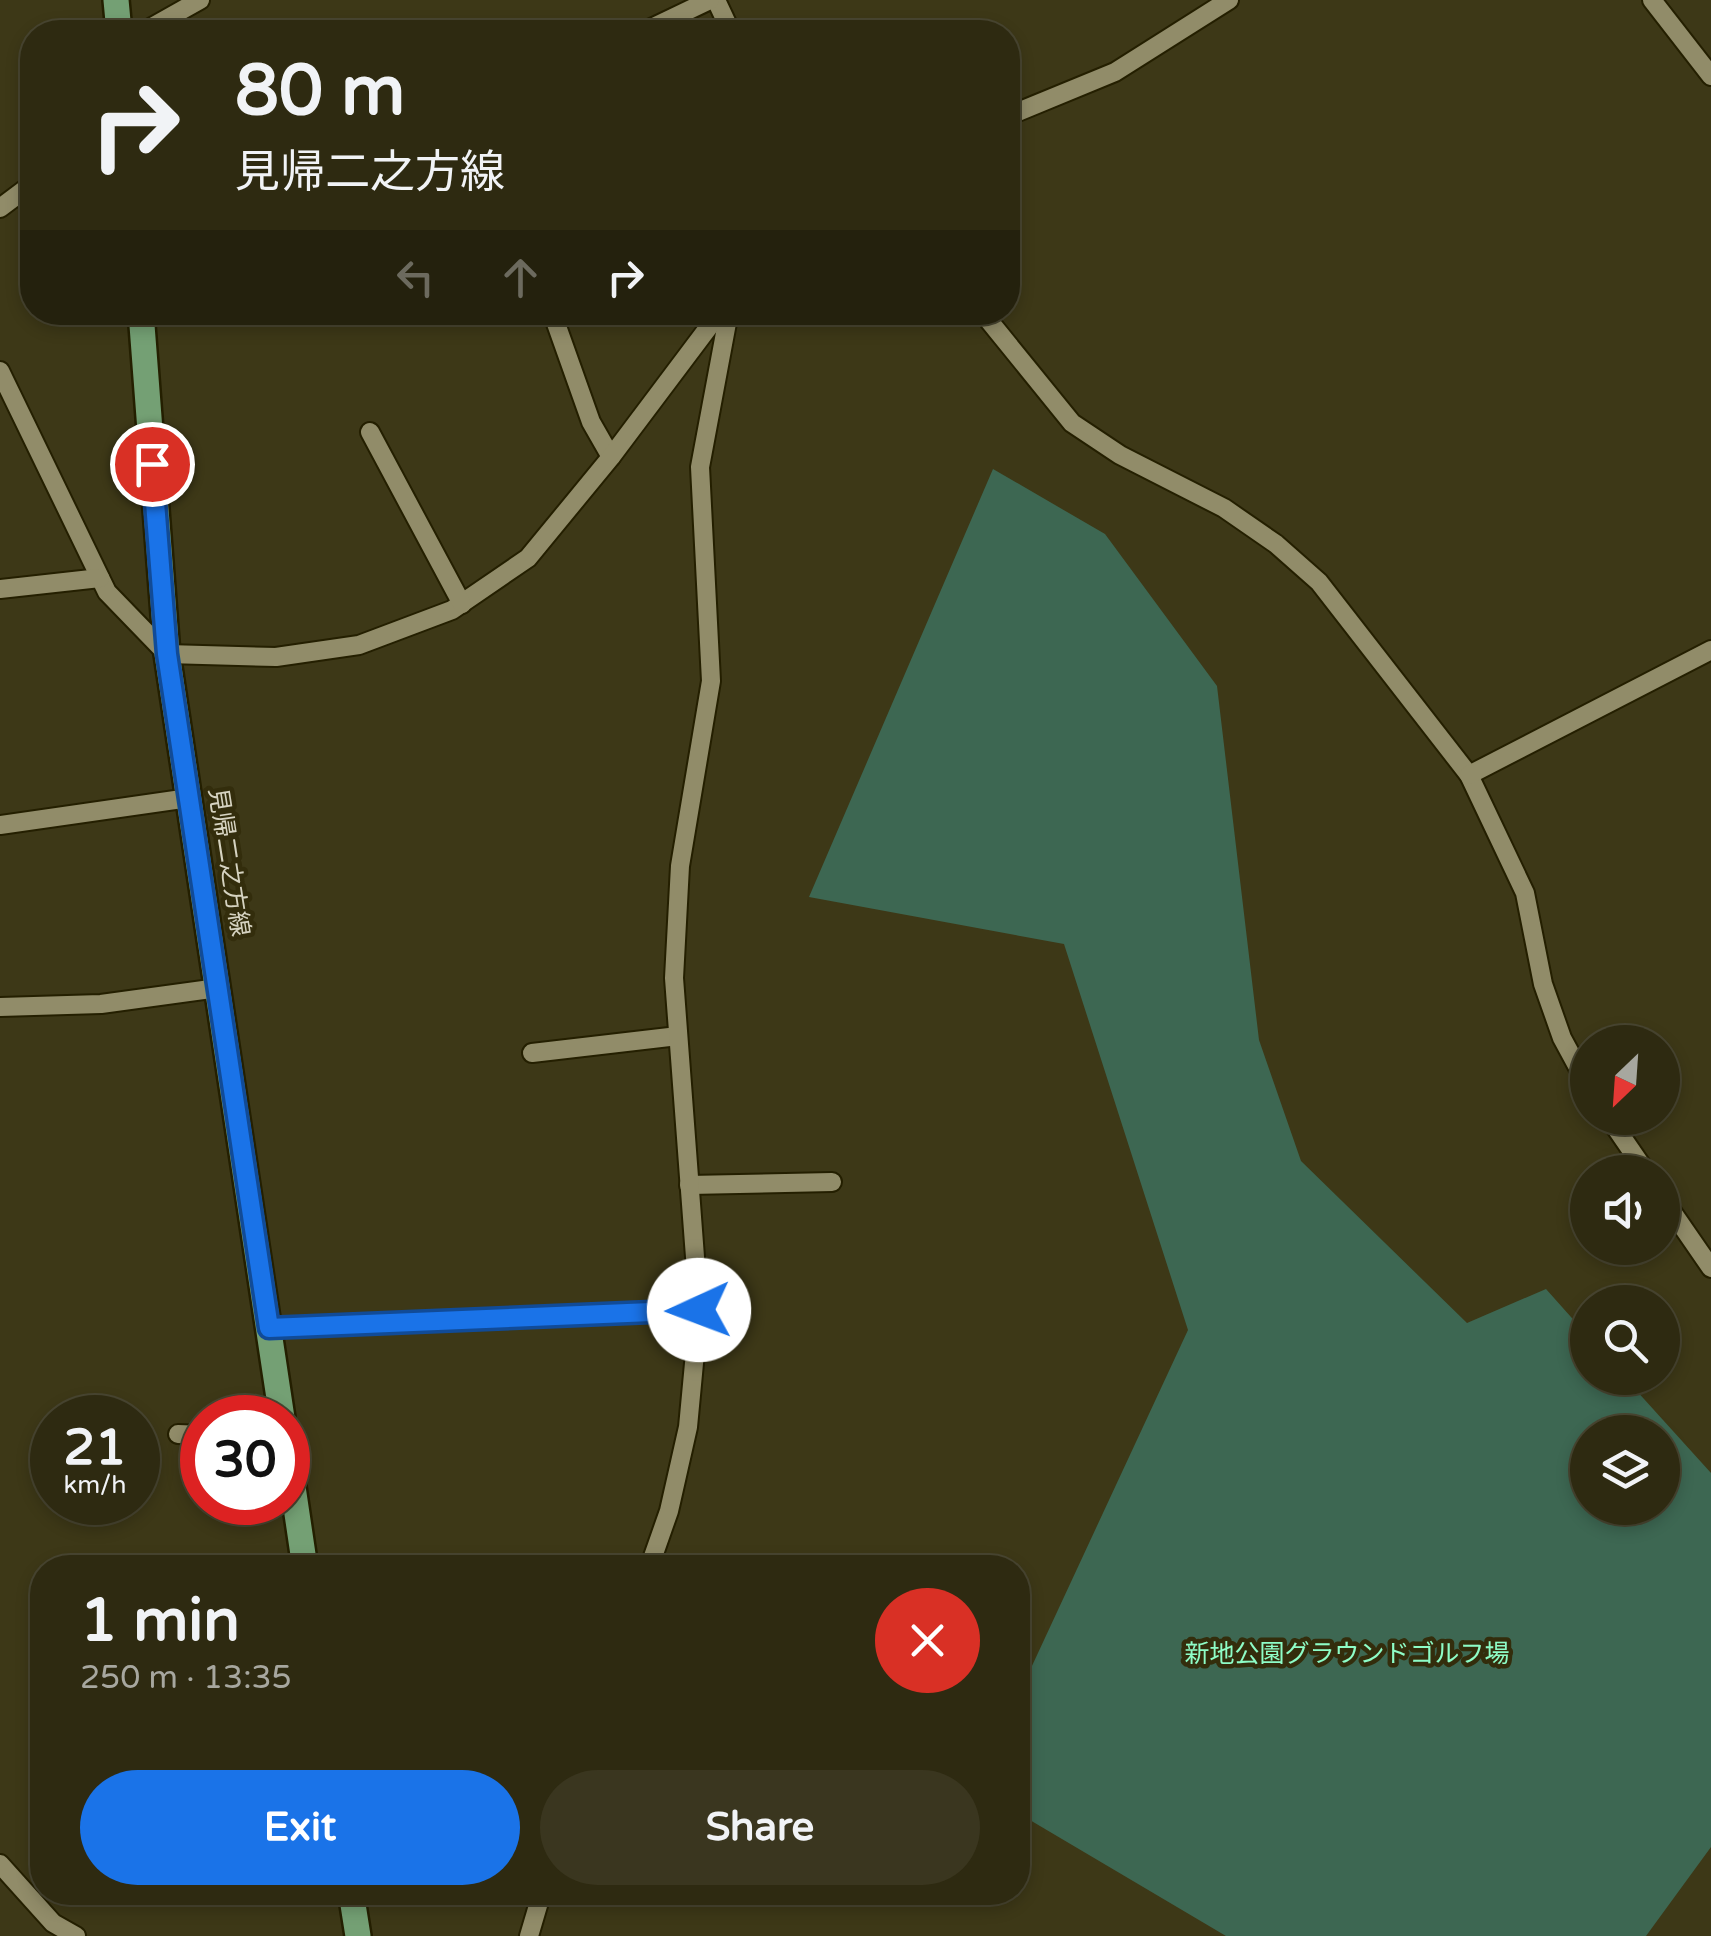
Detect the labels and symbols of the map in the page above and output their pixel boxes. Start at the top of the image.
pin [110,422,195,507]
street label: 見帰二之方線 [202,786,256,938]
north arrow [1570,1025,1680,1135]
position arrow [647,1258,751,1362]
speed limit sign: 30 [180,1395,310,1525]
park label: 新地公園グラウンドゴルフ場 [1184,1639,1510,1669]

